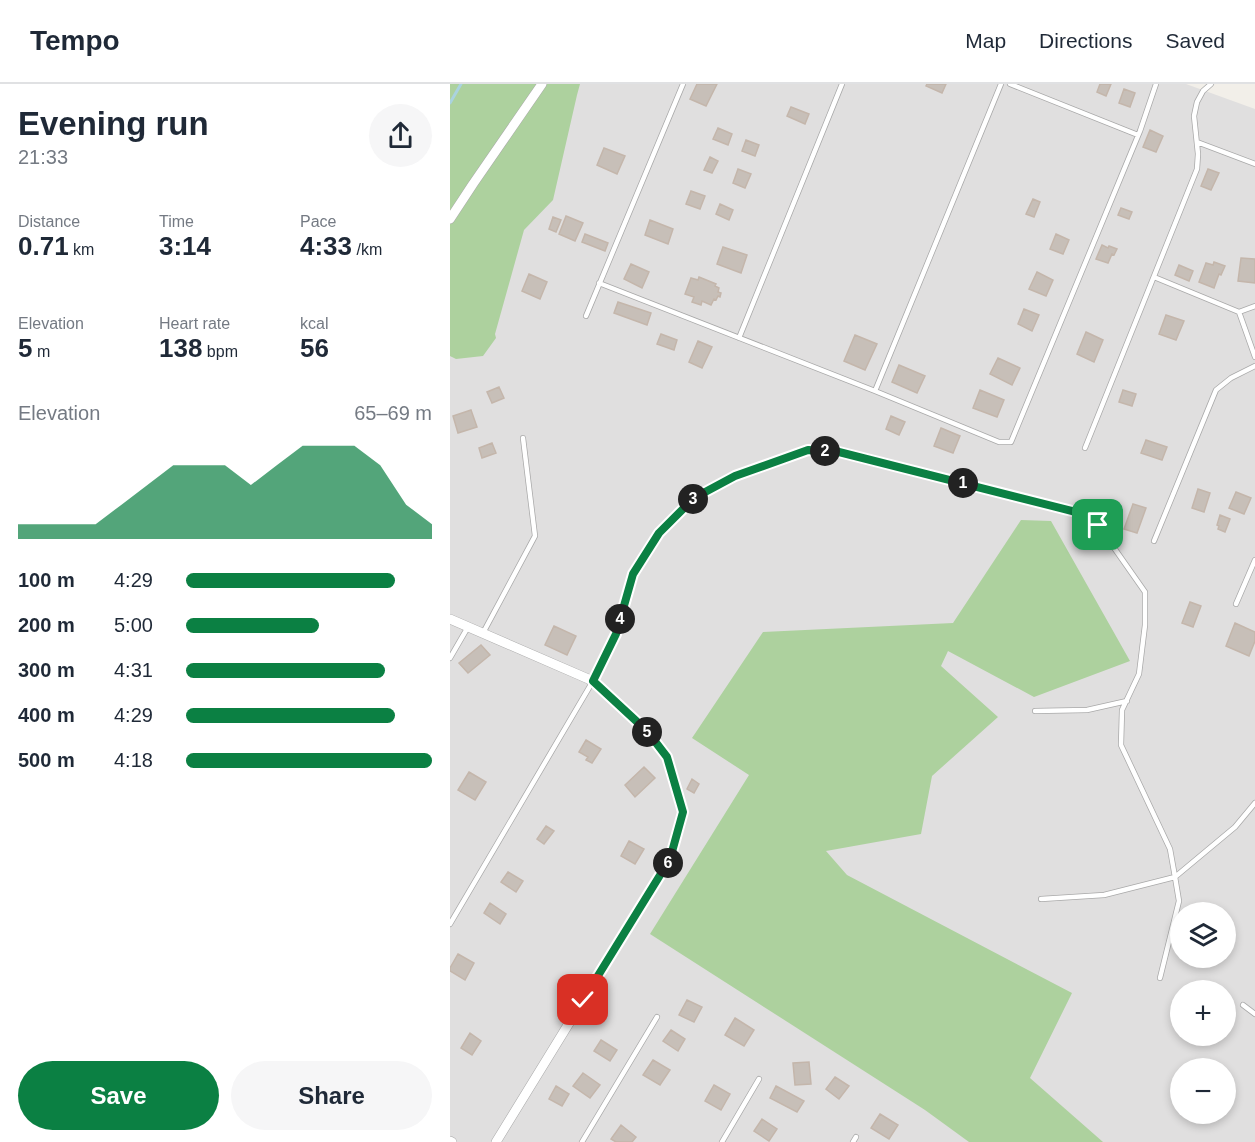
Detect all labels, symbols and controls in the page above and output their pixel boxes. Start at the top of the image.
text: Tempo [30,25,120,56]
text: Map [965,29,1006,52]
text: Directions [1039,29,1132,52]
text: Saved [1165,29,1225,52]
button: share [369,104,432,167]
text: Evening run [18,105,209,142]
text: 21:33 [18,146,68,168]
text: Distance [18,213,80,230]
text: Time [159,213,194,230]
text: Pace [300,213,336,230]
text: 0.71 [18,231,69,261]
text: 3:14 [159,231,211,261]
text: 4:33 [300,231,352,261]
text: km [69,241,94,258]
text: /km [352,241,382,258]
text: Elevation [18,315,84,332]
text: Heart rate [159,315,230,332]
text: kcal [300,315,328,332]
text: 5 [18,333,32,363]
text: 138 [159,333,202,363]
text: 56 [300,333,329,363]
text: m [32,343,50,360]
text: bpm [202,343,238,360]
text: Elevation [18,402,100,424]
text: 65–69 m [354,402,432,424]
pin: 2 [810,436,840,466]
text: 2 [821,442,829,459]
pin: 1 [948,468,978,498]
text: 1 [959,474,967,491]
pin: 3 [678,484,708,514]
text: 3 [689,490,697,507]
pin [1072,499,1123,550]
icon: arrive [1081,508,1114,541]
text: 100 m [18,569,75,591]
text: 4:29 [114,569,153,591]
pin: 4 [605,604,635,634]
text: 4 [616,610,624,627]
text: 200 m [18,614,75,636]
text: 5:00 [114,614,153,636]
text: 300 m [18,659,75,681]
text: 4:31 [114,659,153,681]
text: 400 m [18,704,75,726]
text: 4:29 [114,704,153,726]
pin: 5 [632,717,662,747]
text: 5 [643,723,651,740]
text: 500 m [18,749,75,771]
text: 4:18 [114,749,153,771]
pin: 6 [653,848,683,878]
text: 6 [664,854,672,871]
map controls [1170,902,1236,1124]
button: layers [1170,902,1236,968]
pin [557,974,608,1025]
button: + [1170,980,1236,1046]
icon: check [566,983,599,1016]
button: − [1170,1058,1236,1124]
button: Save [18,1061,219,1130]
button: Share [231,1061,432,1130]

